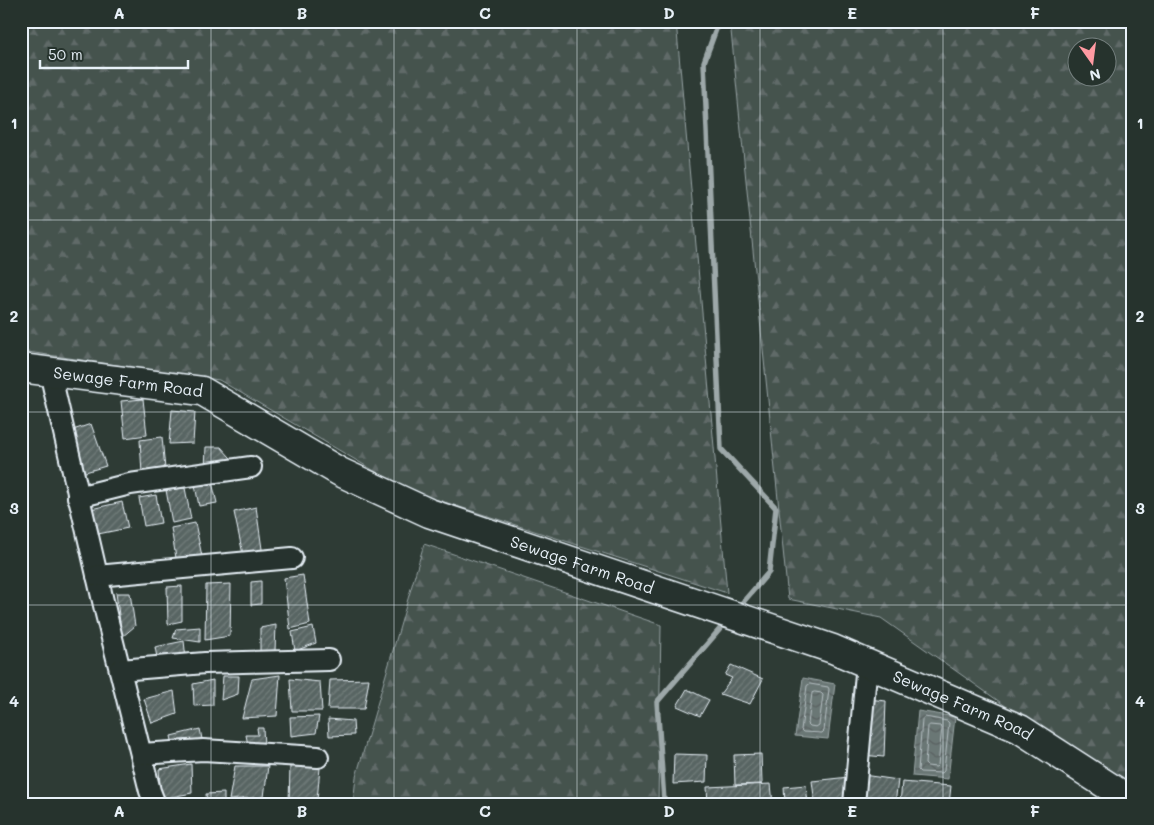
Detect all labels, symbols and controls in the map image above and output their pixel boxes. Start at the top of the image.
text: A [113,2,125,23]
text: B [297,2,307,23]
text: C [479,2,491,23]
text: D [663,2,675,23]
text: E [847,2,857,23]
text: F [1030,2,1040,23]
scale bar [40,38,188,70]
north arrow [1066,38,1116,88]
text: 50 m [48,44,83,64]
text: N [1088,65,1103,86]
text: 1 [10,112,18,133]
text: 1 [1136,112,1144,133]
text: 2 [10,305,19,326]
text: 2 [1136,305,1145,326]
street label: Sewage Farm Road [52,361,204,401]
text: 3 [9,497,19,518]
text: 3 [1135,497,1145,518]
street label: Sewage Farm Road [508,530,657,598]
street label: Sewage Farm Road [890,665,1037,744]
text: 4 [9,690,19,711]
text: 4 [1135,690,1145,711]
text: A [113,800,125,821]
text: B [297,800,307,821]
text: C [479,800,491,821]
text: D [663,800,675,821]
text: E [847,800,857,821]
text: F [1030,800,1040,821]

